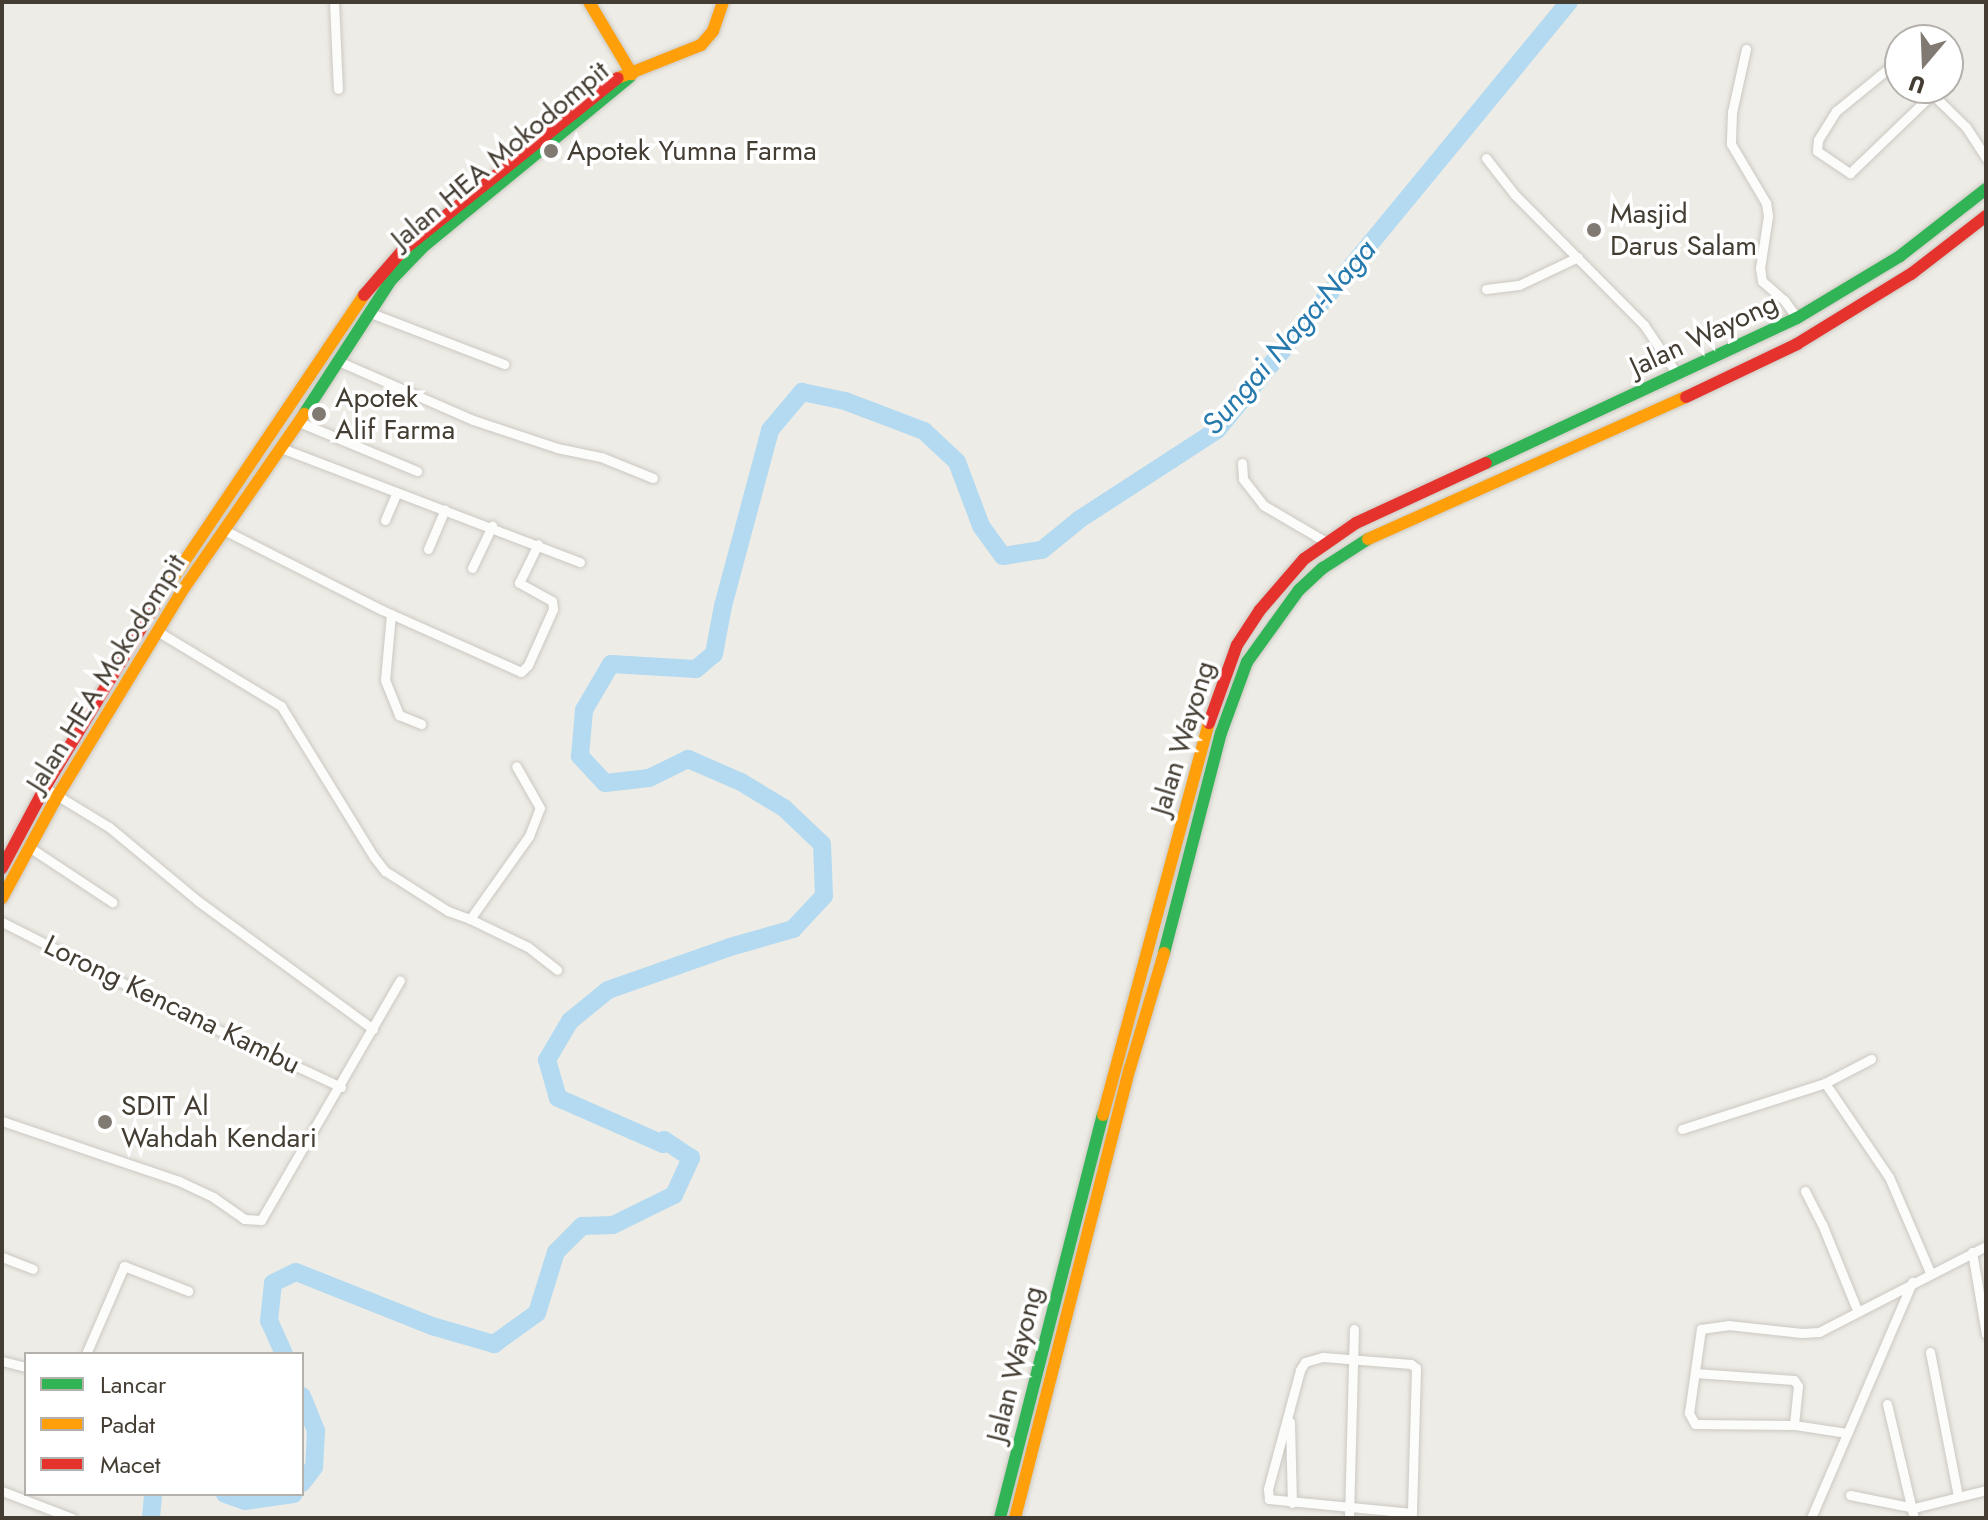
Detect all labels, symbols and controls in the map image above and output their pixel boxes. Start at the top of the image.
north arrow [1884,24,1964,104]
street label: Jalan HEA Mokodompit [384,54,616,256]
text: U [1904,67,1929,102]
place label: Apotek Yumna Farma [567,134,817,168]
marker: Apotek Yumna Farma [542,142,560,160]
place label: Masjid Darus Salam [1610,197,1757,263]
marker: Masjid Darus Salam [1585,221,1603,239]
water label: Sungai Naga-Naga [1194,232,1384,442]
street label: Jalan Wayong [1625,286,1783,384]
place label: Apotek Alif Farma [335,381,455,447]
marker: Apotek Alif Farma [310,405,328,423]
street label: Jalan HEA Mokodompit [19,548,193,798]
street label: Jalan Wayong [1144,657,1222,819]
street label: Lorong Kencana Kambu [38,928,306,1082]
place label: SDIT Al Wahdah Kendari [121,1089,317,1155]
marker: SDIT Al Wahdah Kendari [96,1113,114,1131]
street label: Jalan Wayong [979,1283,1051,1445]
legend [24,1352,304,1496]
text: Lancar [100,1367,166,1402]
text: Padat [100,1407,155,1442]
text: Macet [100,1447,161,1482]

